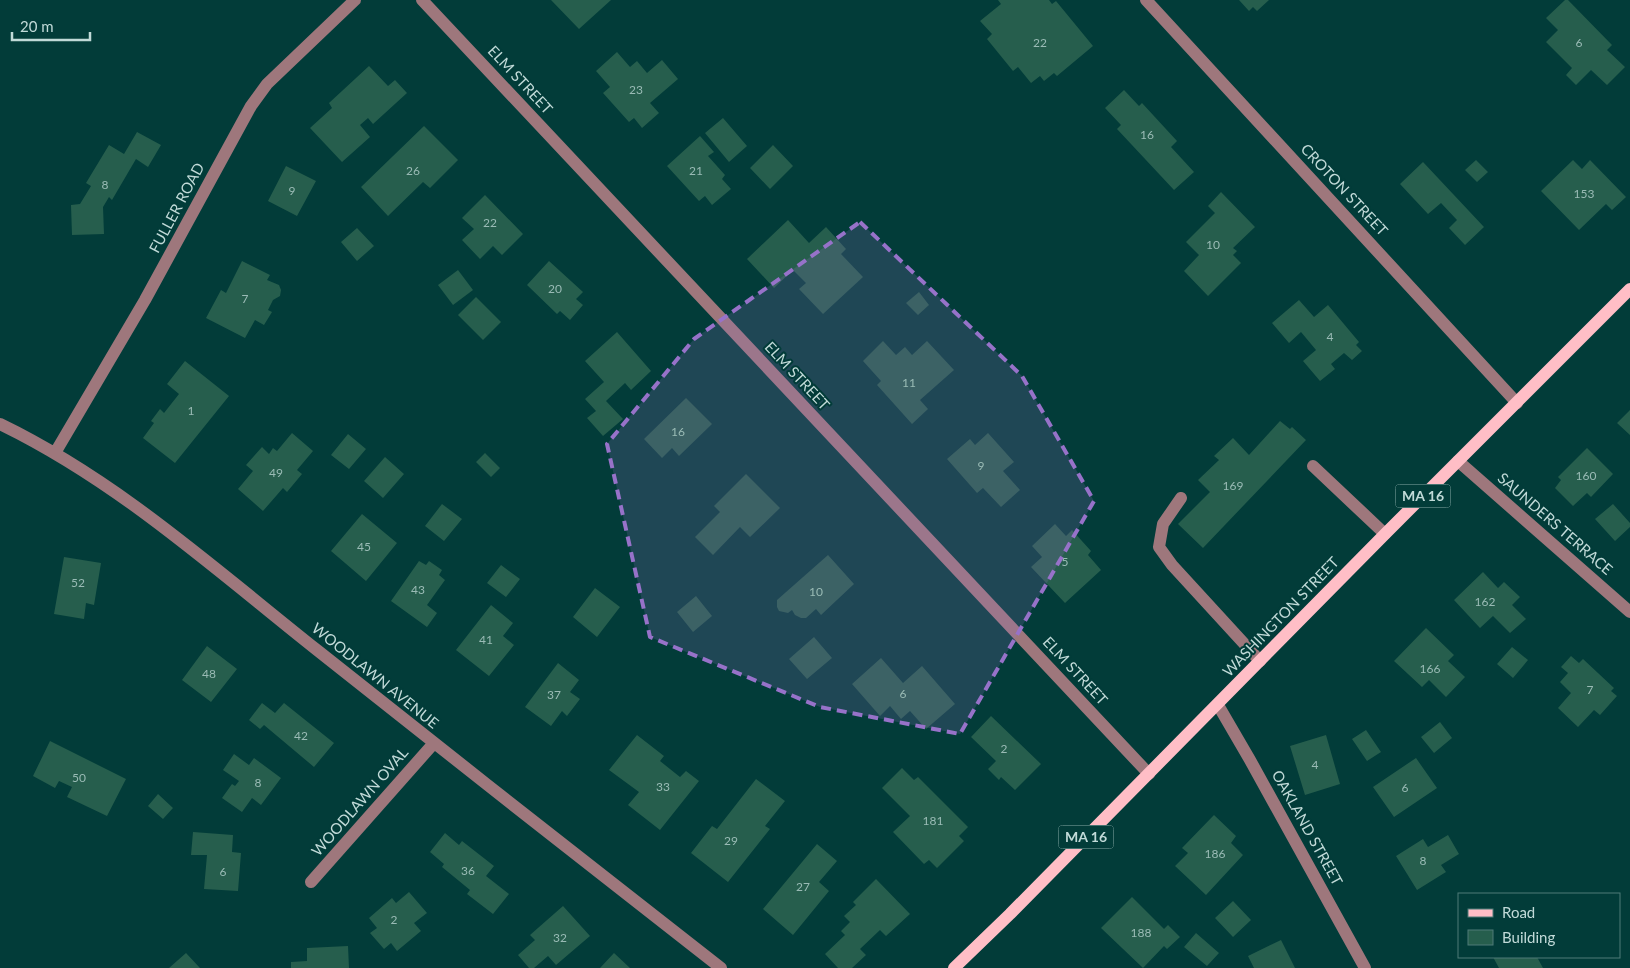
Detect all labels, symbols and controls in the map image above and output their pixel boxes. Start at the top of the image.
scale bar [12,10,90,42]
text: 20 m [20,17,54,35]
house number: 22 [1033,35,1047,50]
house number: 6 [1576,35,1583,50]
street label: ELM STREET [485,41,557,117]
house number: 23 [629,82,643,97]
house number: 16 [1140,127,1154,142]
street label: CROTON STREET [1298,140,1392,239]
street label: FULLER ROAD [145,159,207,256]
house number: 26 [406,163,420,178]
house number: 21 [689,163,703,178]
house number: 8 [102,177,109,192]
house number: 9 [289,183,296,198]
house number: 153 [1574,186,1594,201]
house number: 22 [483,215,497,230]
house number: 10 [1206,237,1220,252]
house number: 20 [548,281,562,296]
house number: 7 [242,291,249,306]
house number: 4 [1327,329,1334,344]
street label: ELM STREET [762,337,834,413]
house number: 11 [902,375,916,390]
house number: 1 [188,403,195,418]
house number: 16 [671,424,685,439]
house number: 9 [978,458,985,473]
house number: 49 [269,465,283,480]
street label: SAUNDERS TERRACE [1495,468,1617,578]
house number: 160 [1576,468,1596,483]
house number: 169 [1223,478,1243,493]
road number: MA 16 [1396,484,1450,508]
house number: 45 [357,539,371,554]
street label: WASHINGTON STREET [1218,553,1342,680]
house number: 5 [1062,554,1069,569]
house number: 52 [71,575,85,590]
house number: 43 [411,582,425,597]
house number: 10 [809,584,823,599]
house number: 162 [1475,594,1495,609]
street label: WOODLAWN AVENUE [309,619,443,732]
house number: 41 [479,632,493,647]
street label: ELM STREET [1040,632,1112,708]
house number: 166 [1420,661,1440,676]
house number: 48 [202,666,216,681]
house number: 7 [1587,682,1594,697]
house number: 6 [900,686,907,701]
house number: 37 [547,687,561,702]
house number: 42 [294,728,308,743]
house number: 2 [1001,741,1008,756]
street label: WOODLAWN OVAL [307,743,411,859]
house number: 4 [1312,757,1319,772]
street label: OAKLAND STREET [1269,767,1347,888]
house number: 50 [72,770,86,785]
house number: 8 [255,775,262,790]
house number: 33 [656,779,670,794]
house number: 6 [1402,780,1409,795]
house number: 181 [923,813,943,828]
road number: MA 16 [1058,826,1114,849]
house number: 29 [724,833,738,848]
house number: 186 [1205,846,1225,861]
house number: 8 [1420,853,1427,868]
house number: 36 [461,863,475,878]
house number: 6 [220,864,227,879]
house number: 27 [796,879,810,894]
legend [1458,893,1620,958]
text: Road [1502,903,1535,921]
house number: 2 [391,912,398,927]
house number: 188 [1131,925,1151,940]
text: Building [1502,928,1555,946]
house number: 32 [553,930,567,945]

